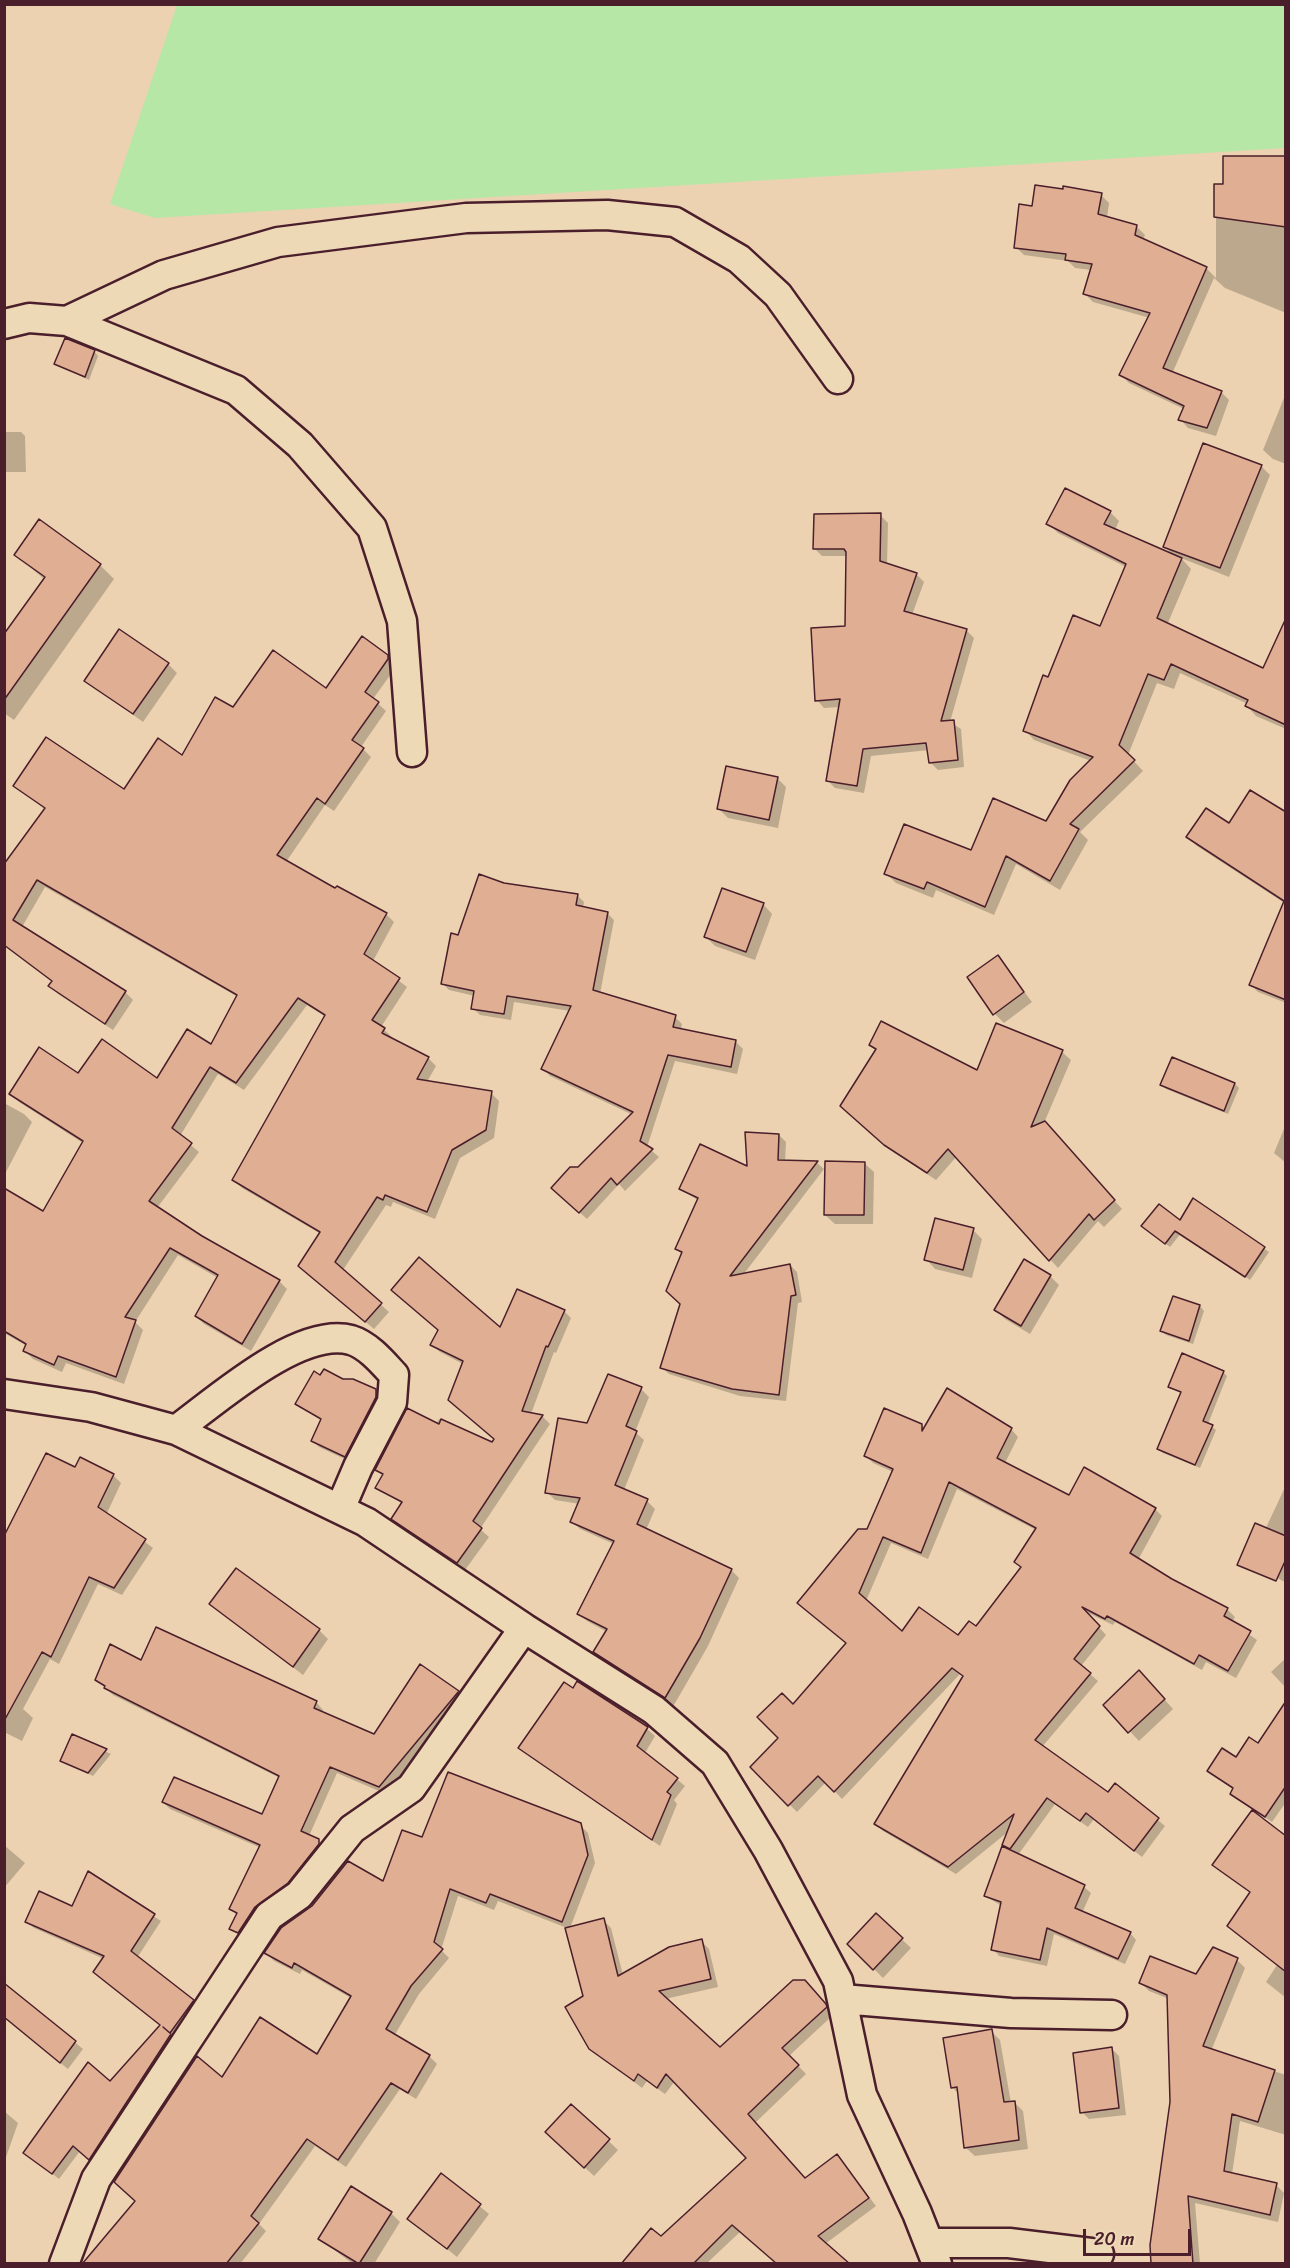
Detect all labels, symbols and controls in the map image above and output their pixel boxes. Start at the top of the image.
scale bar [1086,2217,1194,2255]
text: 20 m [1094,2223,1134,2255]

